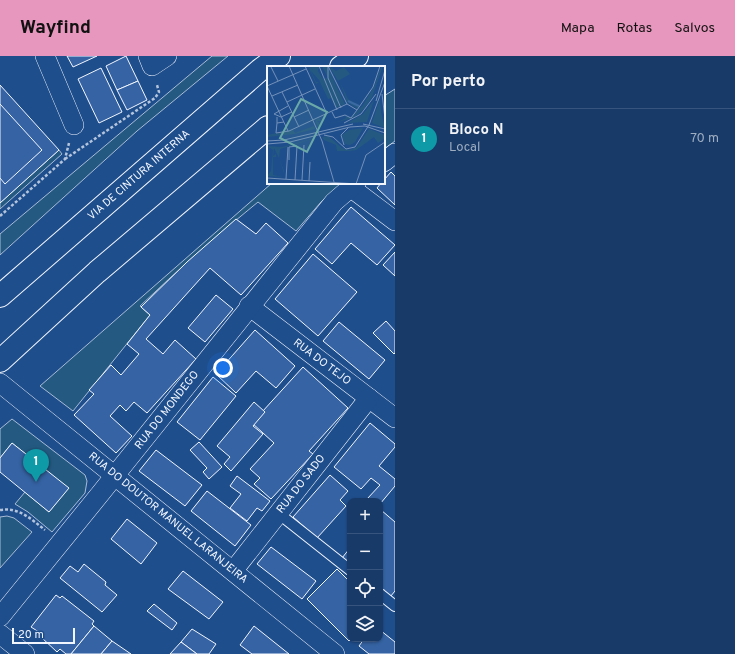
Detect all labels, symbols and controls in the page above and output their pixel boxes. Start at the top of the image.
text: Wayfind [20,16,91,40]
text: Mapa [561,20,595,37]
text: Rotas [617,20,652,37]
text: Salvos [674,20,715,37]
inset map [267,66,385,184]
text: Por perto [411,71,485,93]
text: Bloco N [449,121,503,140]
street label: VIA DE CINTURA INTERNA [85,127,193,223]
text: 1 [421,131,427,147]
text: 70 m [690,131,719,147]
text: Local [449,140,480,156]
street label: RUA DO TEJO [290,336,354,388]
your location [213,358,233,378]
street label: RUA DO MONDEGO [132,368,202,452]
pin: 1 [23,449,49,482]
street label: RUA DO DOUTOR MANUEL LARANJEIRA [86,449,250,587]
street label: RUA DO SADO [274,452,328,516]
map controls [347,498,383,642]
button: + [347,498,383,534]
button: − [347,534,383,570]
button: locate [347,570,383,606]
button: layers [347,606,383,642]
scale bar [12,626,75,645]
text: 20 m [18,628,44,642]

